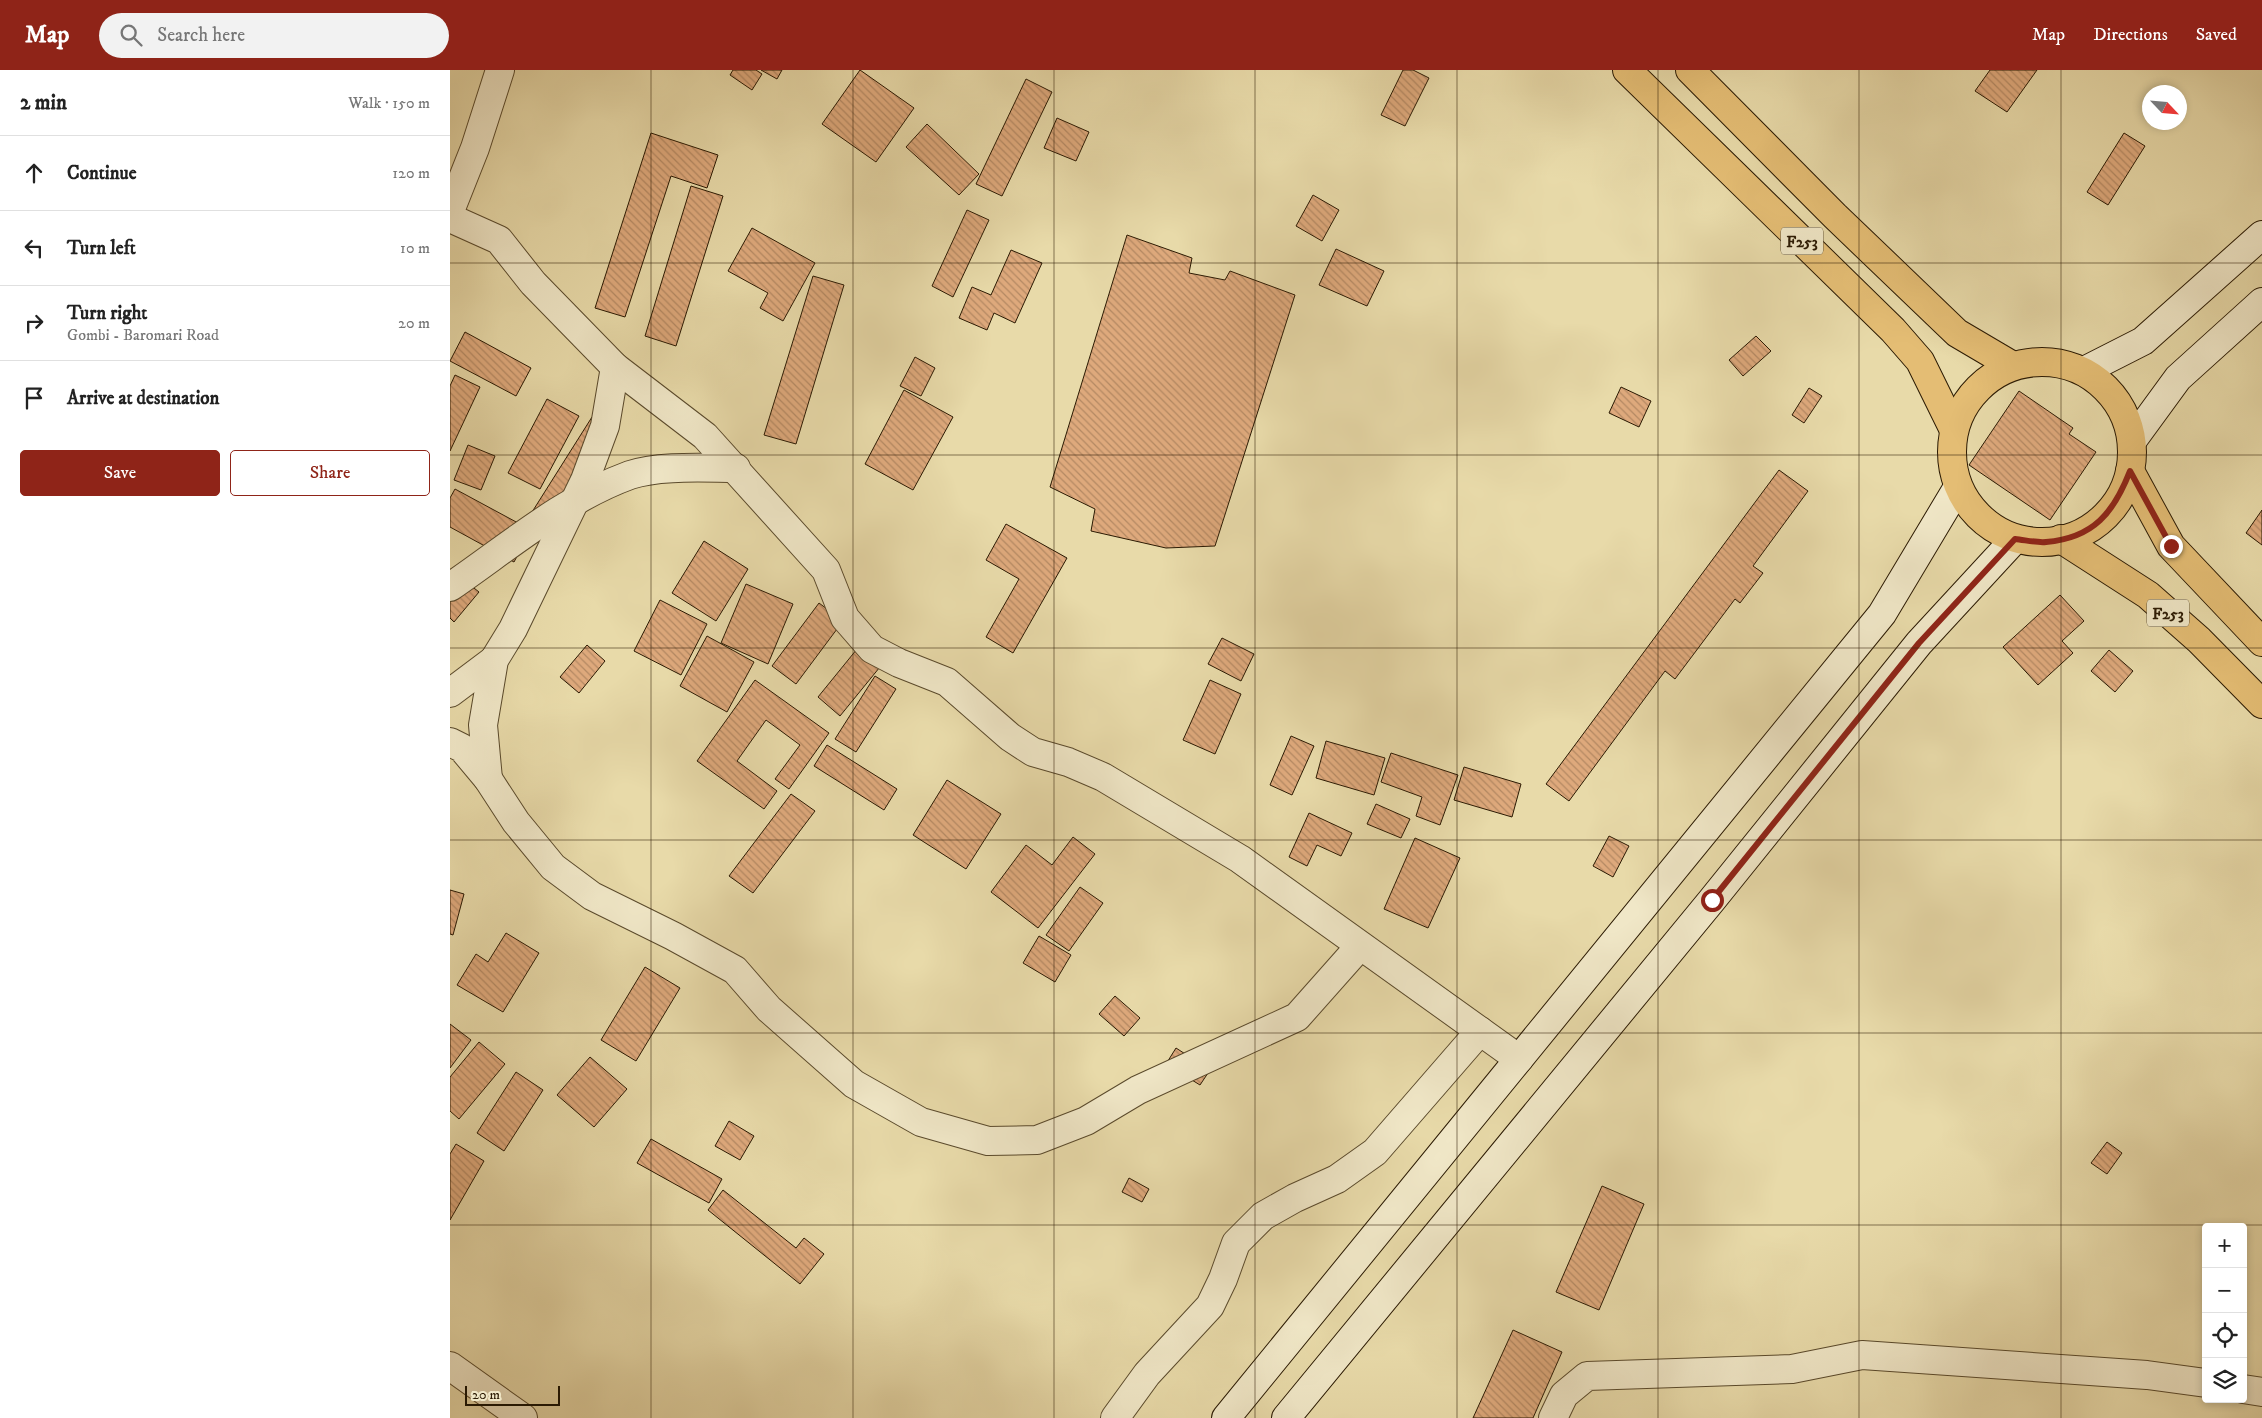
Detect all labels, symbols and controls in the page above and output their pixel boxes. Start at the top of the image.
search box [99,13,449,58]
text: Map [25,20,69,50]
icon: search [117,21,145,49]
text: Search here [157,24,245,47]
text: Map [2032,24,2065,46]
text: Directions [2093,24,2168,46]
text: Saved [2196,24,2237,46]
north arrow [2142,85,2187,130]
text: 2 min [20,90,67,116]
text: Walk · 150 m [348,93,430,113]
icon: ahead [20,159,48,187]
text: Continue [67,162,137,185]
text: 120 m [392,163,430,183]
road number: F253 [1781,228,1823,255]
icon: left [20,234,48,262]
text: Turn left [67,237,136,260]
text: 10 m [400,238,430,258]
text: Turn right [67,302,147,325]
icon: right [20,309,48,337]
text: 20 m [398,313,430,333]
text: Gombi - Baromari Road [67,325,219,345]
icon: arrive [20,384,48,412]
text: Arrive at destination [67,387,219,410]
button: Save [20,450,220,496]
button: Share [230,450,430,496]
route end [2160,535,2183,558]
road number: F253 [2147,600,2189,626]
route start [1701,889,1724,912]
map controls [2202,1223,2247,1403]
button: + [2202,1223,2247,1268]
button: − [2202,1268,2247,1313]
button: locate [2202,1313,2247,1358]
button: layers [2202,1358,2247,1403]
scale bar [465,1383,560,1406]
text: 20 m [472,1386,500,1404]

